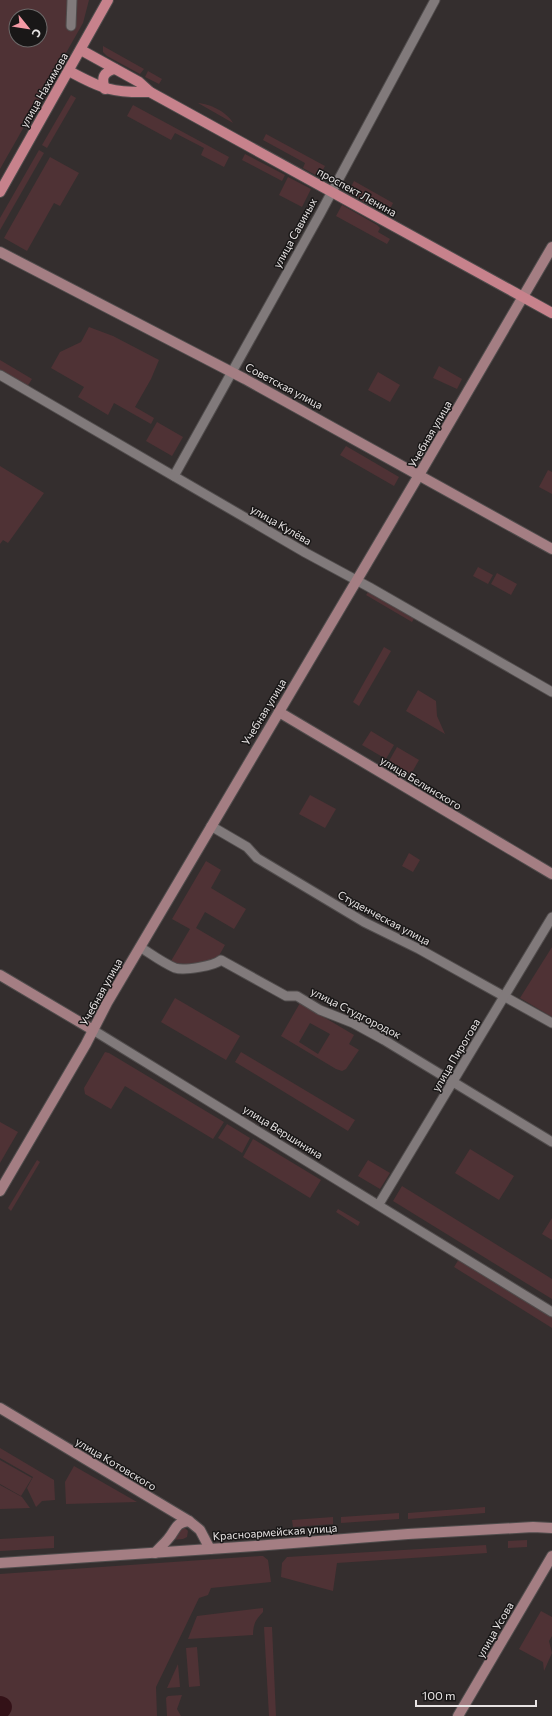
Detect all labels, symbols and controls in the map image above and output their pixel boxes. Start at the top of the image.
north arrow [8,8,48,48]
text: С [29,27,45,40]
street label: улица Нахимова [17,50,70,129]
street label: проспект Ленина [315,164,399,219]
street label: улица Савиных [270,196,319,270]
street label: Советская улица [243,360,325,411]
street label: Учебная улица [405,398,454,469]
street label: улица Кулёва [248,502,314,547]
street label: Учебная улица [239,676,288,747]
street label: улица Белинского [378,753,465,812]
street label: Студенческая улица [336,888,433,947]
street label: Учебная улица [77,956,124,1028]
street label: улица Студгородок [309,984,404,1041]
street label: улица Пирогова [429,1016,482,1093]
street label: улица Вершинина [241,1102,326,1161]
street label: улица Котовского [73,1434,159,1493]
street label: Красноармейская улица [212,1521,338,1542]
street label: улица Усова [473,1600,516,1660]
scale bar [416,1682,536,1708]
text: 100 m [422,1688,456,1702]

